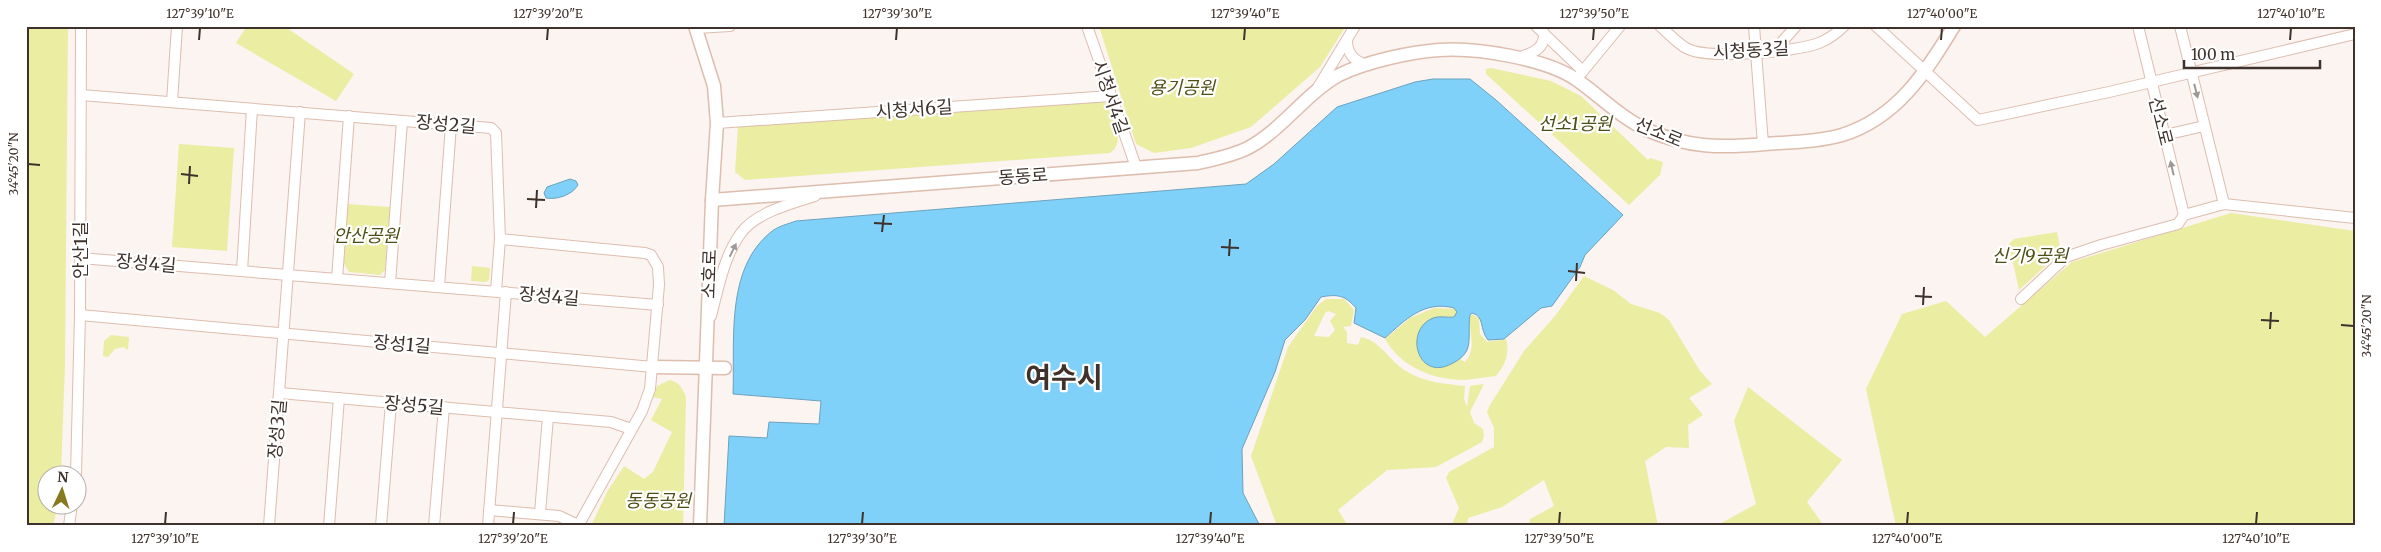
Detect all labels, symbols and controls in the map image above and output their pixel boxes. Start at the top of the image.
text: 127°39'10"E [166,6,234,21]
text: 127°39'20"E [513,6,583,21]
text: 127°39'30"E [862,6,932,21]
text: 127°39'40"E [1211,6,1280,21]
text: 127°39'50"E [1559,6,1629,21]
text: 127°40'00"E [1907,6,1977,21]
text: 127°40'10"E [2257,6,2325,21]
street label: 시청동3길 [1712,37,1790,63]
scale bar [2184,38,2320,70]
text: 100 m [2191,45,2235,64]
street label: 시청서4길 [1088,57,1134,137]
park label: 용기공원 [1149,76,1217,99]
one-way arrow [2192,83,2200,98]
street label: 선소로 [2144,94,2178,148]
street label: 시청서6길 [875,95,953,123]
street label: 장성2길 [415,110,477,138]
park label: 선소1공원 [1538,112,1613,135]
street label: 선소로 [1632,112,1686,152]
text: 34°45'20"N [6,132,21,196]
one-way arrow [2168,160,2176,175]
street label: 동동로 [997,163,1049,189]
street label: 안산1길 [69,221,92,279]
park label: 안산공원 [333,224,401,247]
one-way arrow [728,242,737,257]
park label: 신기9공원 [1992,244,2070,267]
street label: 장성4길 [115,249,177,277]
street label: 소호로 [697,249,721,299]
street label: 장성4길 [518,282,580,310]
text: 34°45'20"N [2359,294,2374,358]
street label: 장성1길 [372,330,432,358]
district label: 여수시 [1025,359,1103,395]
street label: 장성5길 [383,391,445,419]
street label: 장성3길 [263,398,291,460]
north arrow [38,464,88,514]
text: N [57,468,69,486]
park label: 동동공원 [625,489,693,512]
text: 127°39'10"E [131,531,199,546]
text: 127°39'20"E [478,531,548,546]
text: 127°39'30"E [827,531,897,546]
text: 127°39'40"E [1176,531,1245,546]
text: 127°39'50"E [1524,531,1594,546]
text: 127°40'00"E [1872,531,1942,546]
text: 127°40'10"E [2222,531,2290,546]

